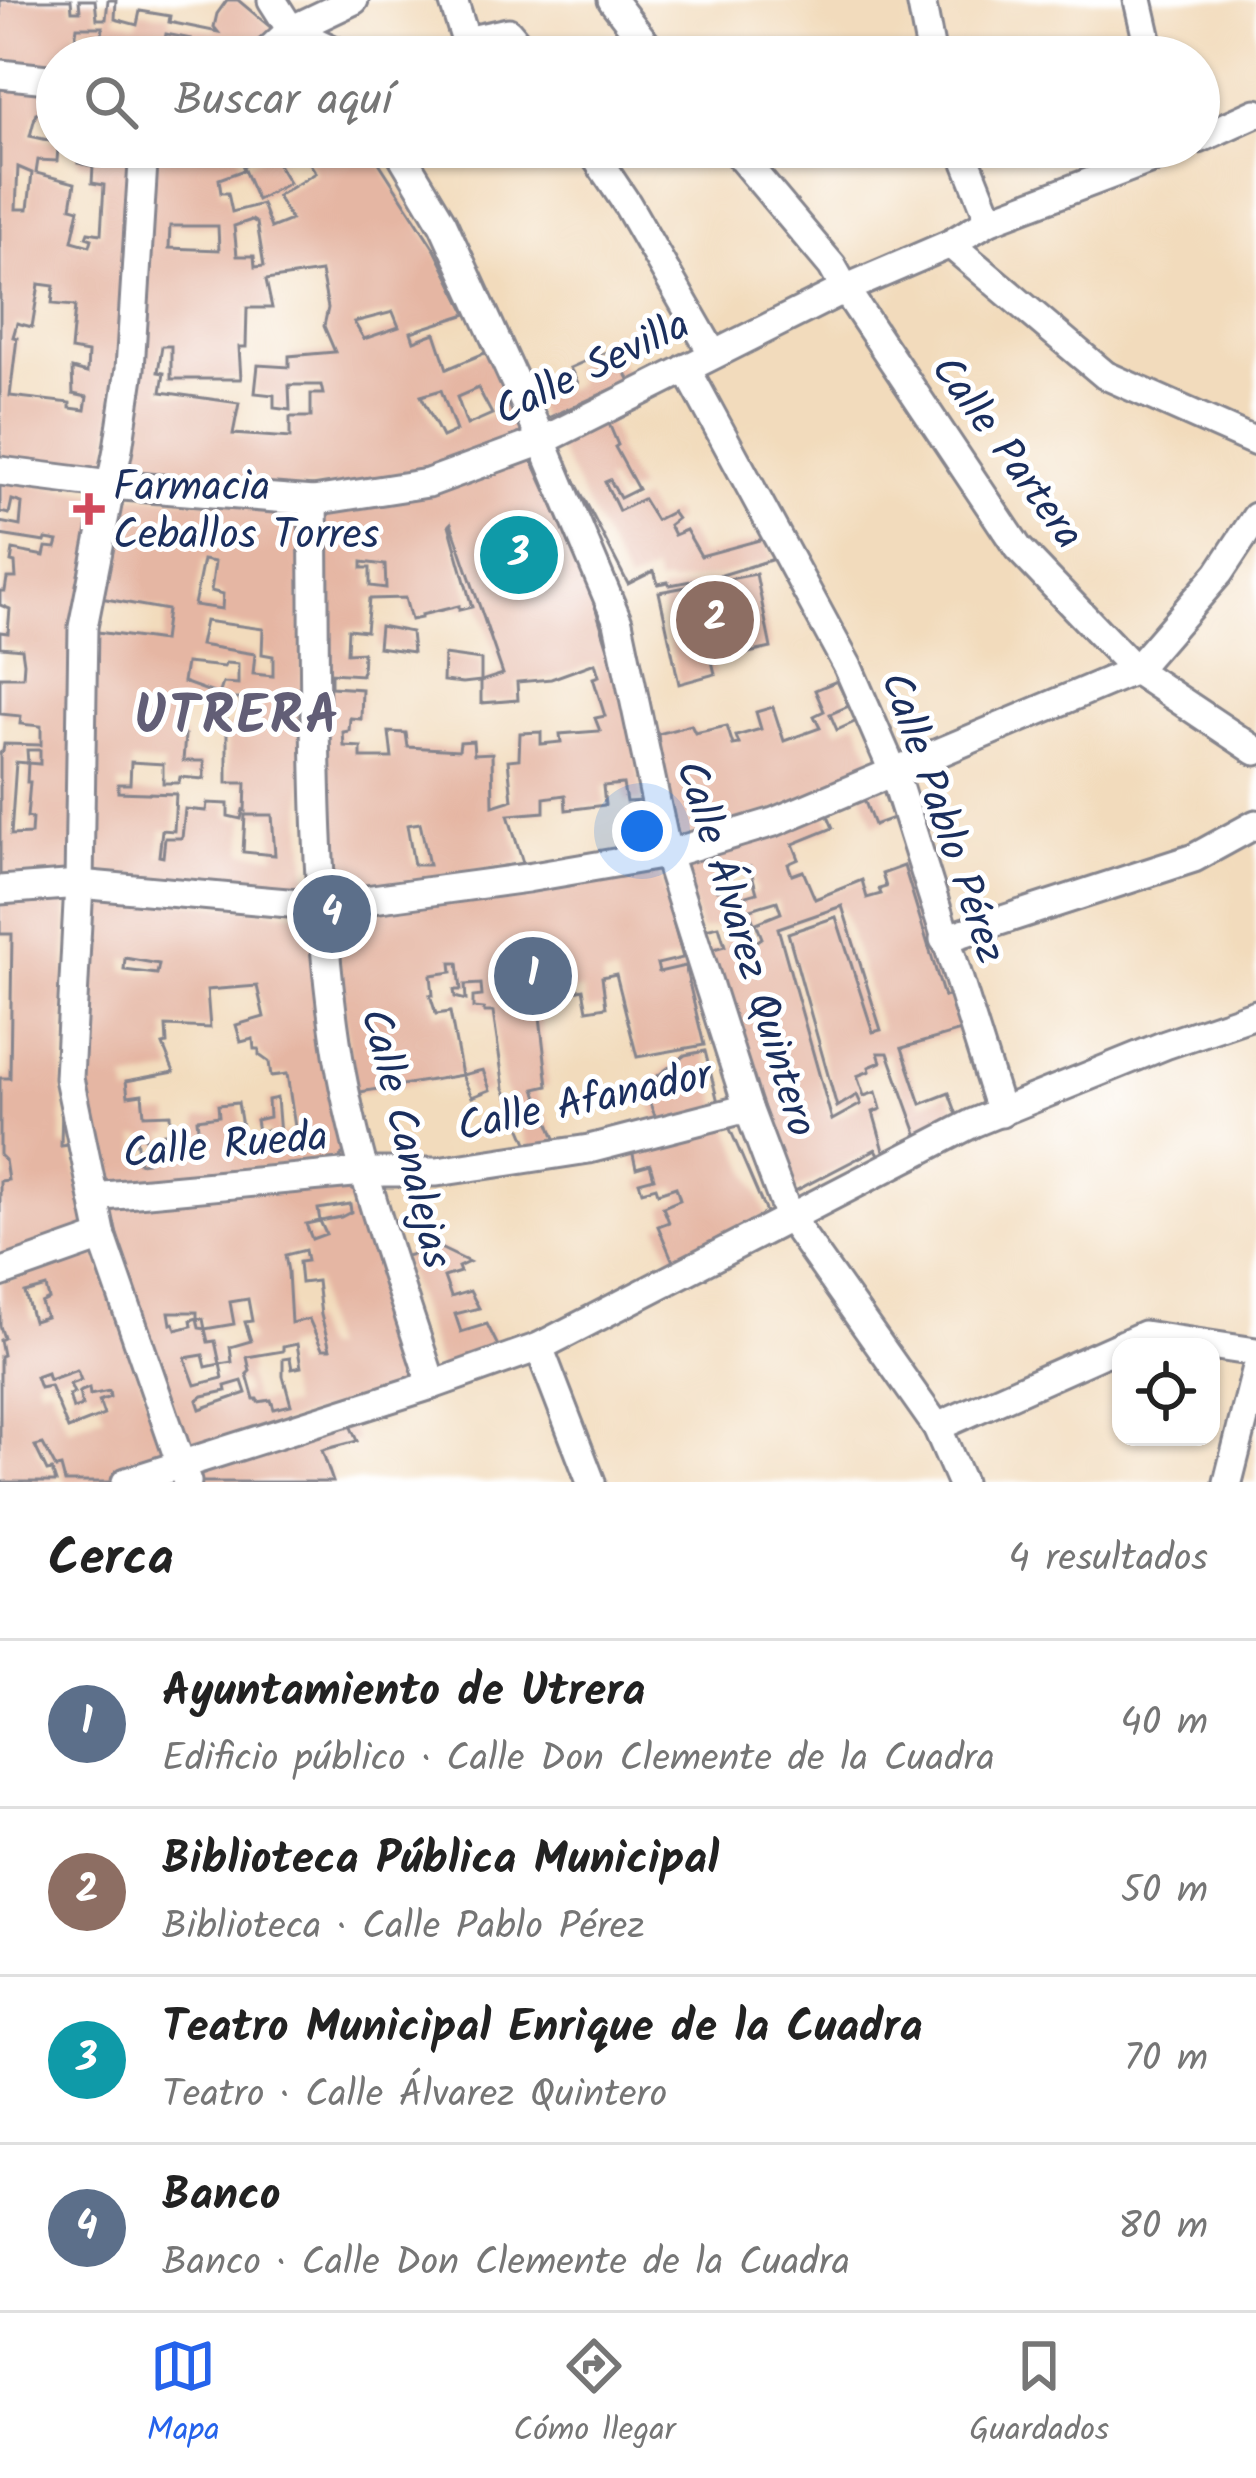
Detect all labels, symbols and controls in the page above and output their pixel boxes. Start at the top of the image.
search box [36,36,1220,168]
text: Buscar aquí [174,66,392,138]
icon: search [78,69,144,135]
street label: Calle Sevilla [483,293,702,445]
street label: Calle Partera [913,342,1100,564]
place label: Farmacia Ceballos Torres [113,455,379,570]
marker: Farmacia Ceballos Torres [76,496,102,522]
pin: 3 [480,510,558,600]
pin: 2 [676,575,754,665]
street label: Calle Pablo Pérez [860,663,1023,973]
district label: UTRERA [134,676,342,762]
street label: Calle Álvarez Quintero [656,753,834,1145]
your location [612,801,672,861]
pin: 4 [293,869,371,959]
pin: 1 [494,931,572,1021]
street label: Calle Canalejas [340,1002,469,1276]
street label: Calle Afanador [451,1042,720,1162]
street label: Calle Rueda [120,1104,331,1189]
map controls [1112,1338,1220,1446]
button: locate [1112,1338,1220,1446]
text: Cerca [48,1520,174,1601]
text: 4 resultados [1008,1529,1208,1591]
text: Ayuntamiento de Utrera [162,1657,645,1729]
text: 1 [81,1693,93,1755]
text: 40 m [1120,1693,1208,1755]
text: Edificio público · Calle Don Clemente de la Cuadra [162,1729,995,1791]
text: Biblioteca Pública Municipal [162,1825,719,1897]
text: 2 [76,1861,98,1923]
text: 50 m [1121,1861,1208,1923]
text: Biblioteca · Calle Pablo Pérez [162,1897,645,1959]
text: Teatro Municipal Enrique de la Cuadra [162,1993,923,2065]
text: 3 [76,2029,98,2091]
text: 70 m [1124,2029,1208,2091]
text: Teatro · Calle Álvarez Quintero [162,2065,667,2127]
text: Banco [162,2161,281,2233]
text: 4 [76,2197,98,2259]
text: 80 m [1118,2197,1208,2259]
text: Banco · Calle Don Clemente de la Cuadra [162,2233,850,2295]
tab: Mapa [147,2333,220,2458]
tab: Cómo llegar [513,2333,676,2458]
tab: Guardados [969,2333,1109,2458]

